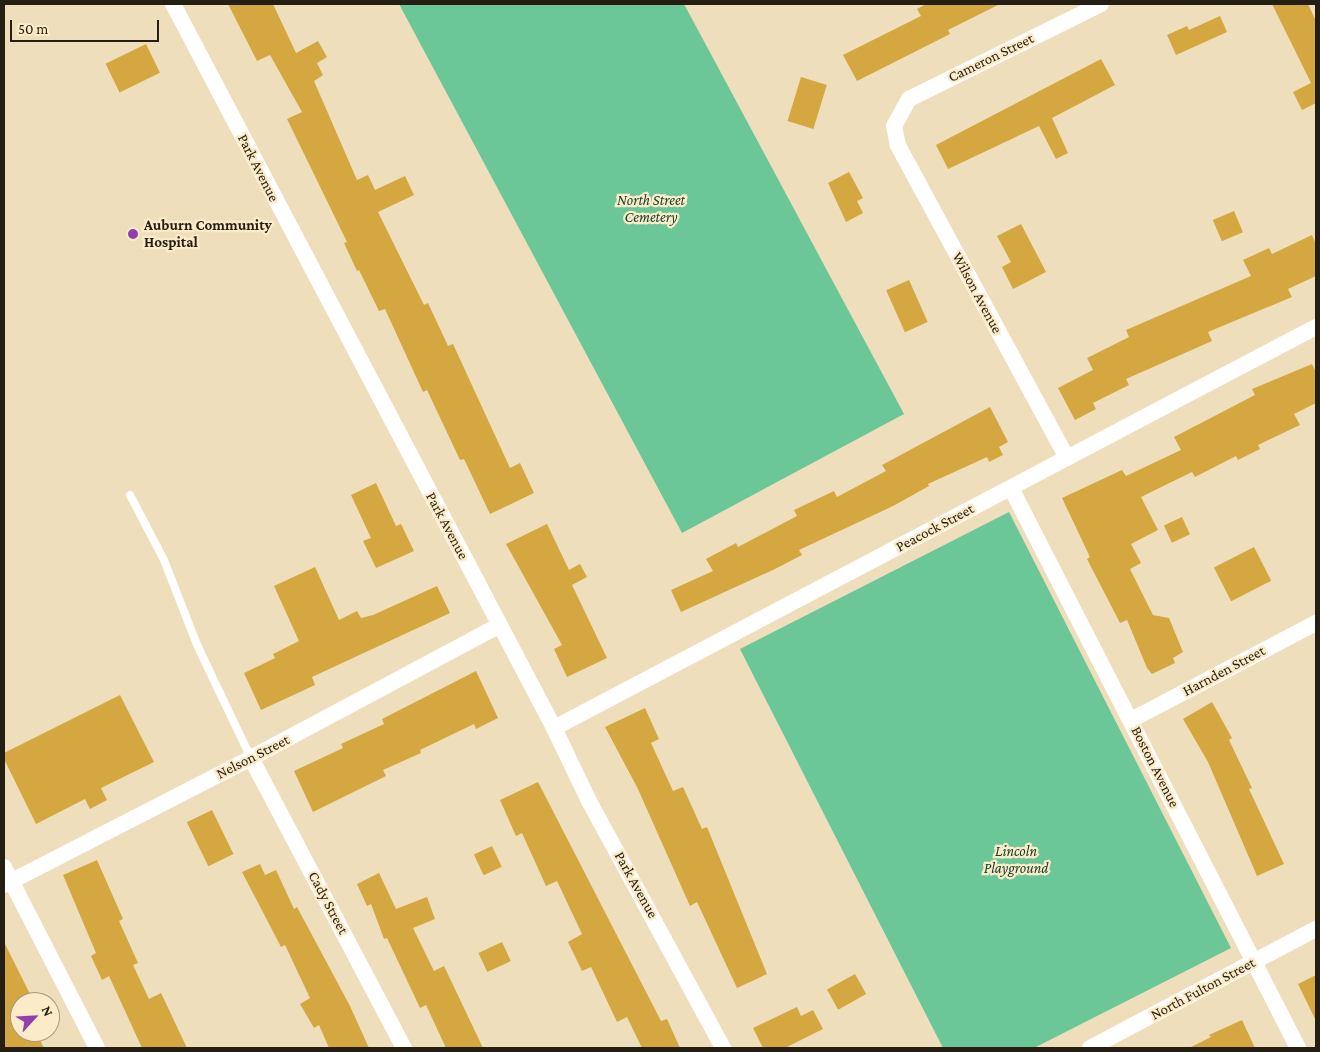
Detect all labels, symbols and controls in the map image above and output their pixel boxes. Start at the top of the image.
scale bar [12,10,161,42]
text: 50 m [18,21,48,37]
street label: Cameron Street [945,30,1037,86]
street label: Park Avenue [233,131,283,205]
park label: North Street Cemetery [617,191,685,226]
place label: Auburn Community Hospital [144,216,272,251]
marker: Auburn Community Hospital [126,227,140,241]
street label: Wilson Avenue [948,249,1006,337]
street label: Park Avenue [422,489,472,563]
street label: Peacock Street [893,500,977,556]
street label: Harnden Street [1180,642,1268,700]
street label: Boston Avenue [1127,723,1183,811]
street label: Nelson Street [213,731,293,783]
park label: Lincoln Playground [984,842,1048,877]
street label: Park Avenue [610,848,662,922]
street label: Cady Street [304,869,352,937]
street label: North Fulton Street [1148,954,1258,1024]
north arrow [10,992,60,1042]
text: N [38,1003,57,1019]

